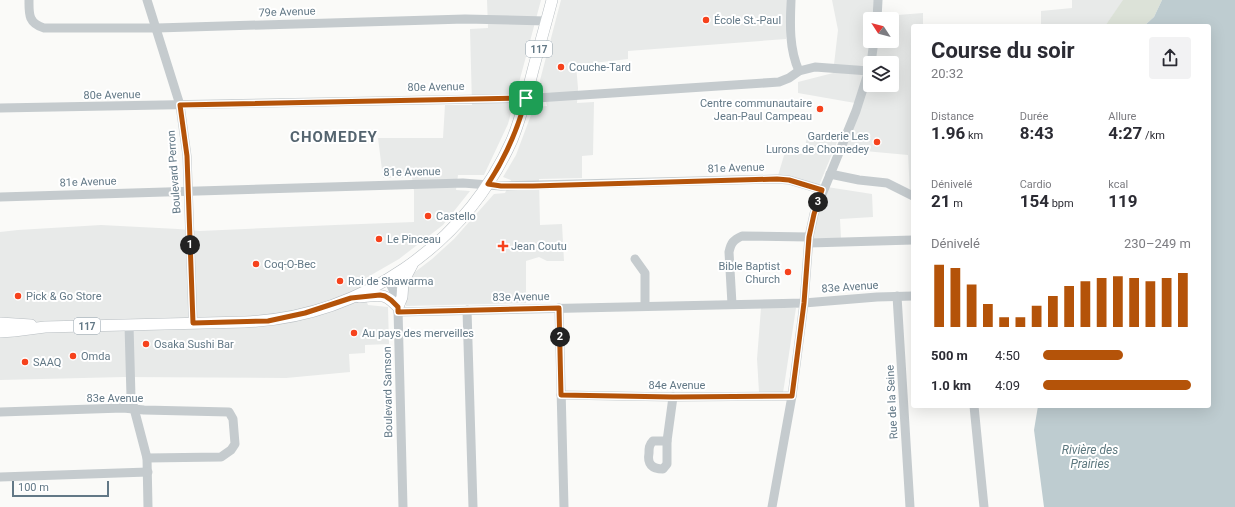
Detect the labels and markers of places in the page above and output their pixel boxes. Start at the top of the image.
place label: École St.-Paul [714,14,781,27]
marker: École St.-Paul [701,15,711,25]
place label: Couche-Tard [569,61,631,74]
marker: Couche-Tard [556,62,566,72]
pin [509,81,543,115]
place label: Centre communautaire Jean-Paul Campeau [700,97,812,123]
marker: Centre communautaire Jean-Paul Campeau [815,104,825,114]
place label: Garderie Les Lurons de Chomedey [766,130,870,156]
marker: Garderie Les Lurons de Chomedey [872,137,882,147]
pin: 3 [808,192,828,212]
place label: Castello [436,210,476,223]
marker: Castello [423,211,433,221]
place label: Le Pinceau [387,233,441,246]
marker: Le Pinceau [374,234,384,244]
pin: 1 [180,235,200,255]
place label: Jean Coutu [511,240,567,253]
marker: Jean Coutu [498,241,508,251]
place label: Coq-O-Bec [264,258,316,271]
marker: Coq-O-Bec [251,259,261,269]
place label: Bible Baptist Church [718,260,780,286]
marker: Bible Baptist Church [783,267,793,277]
place label: Roi de Shawarma [348,275,433,288]
marker: Roi de Shawarma [335,276,345,286]
place label: Pick & Go Store [26,290,102,303]
marker: Pick & Go Store [13,291,23,301]
place label: Au pays des merveilles [362,327,474,340]
pin: 2 [550,327,570,347]
marker: Au pays des merveilles [349,328,359,338]
place label: Osaka Sushi Bar [154,338,234,351]
marker: Osaka Sushi Bar [141,339,151,349]
place label: Omda [81,350,110,363]
marker: Omda [68,351,78,361]
place label: SAAQ [33,356,61,369]
marker: SAAQ [20,357,30,367]

